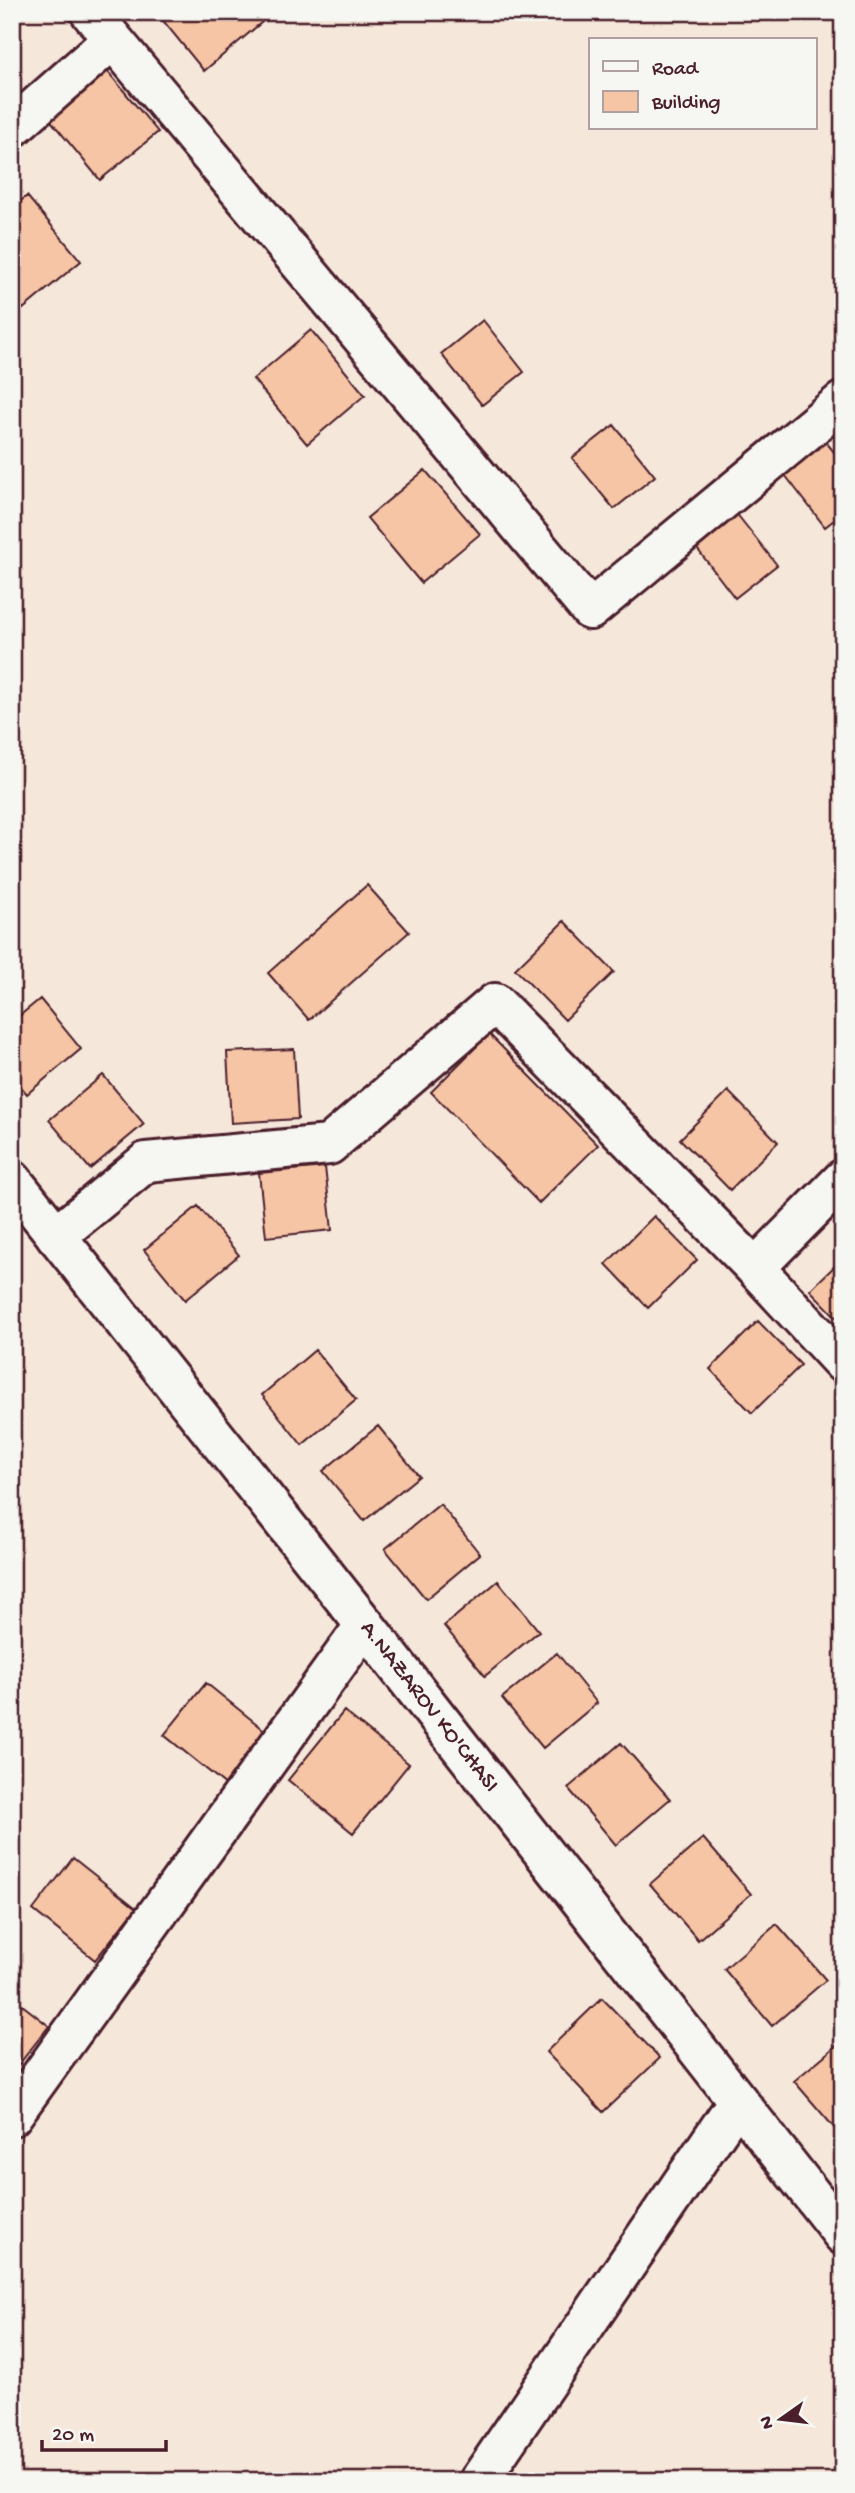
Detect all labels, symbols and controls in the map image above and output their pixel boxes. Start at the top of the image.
legend [589,38,816,130]
text: Road [652,58,700,83]
text: Building [651,92,721,117]
street label: A.NAZAROV KO'CHASI [354,1616,504,1798]
north arrow [746,2384,816,2454]
scale bar [42,2409,166,2453]
text: N [755,2413,781,2431]
text: 20 m [52,2424,94,2449]

